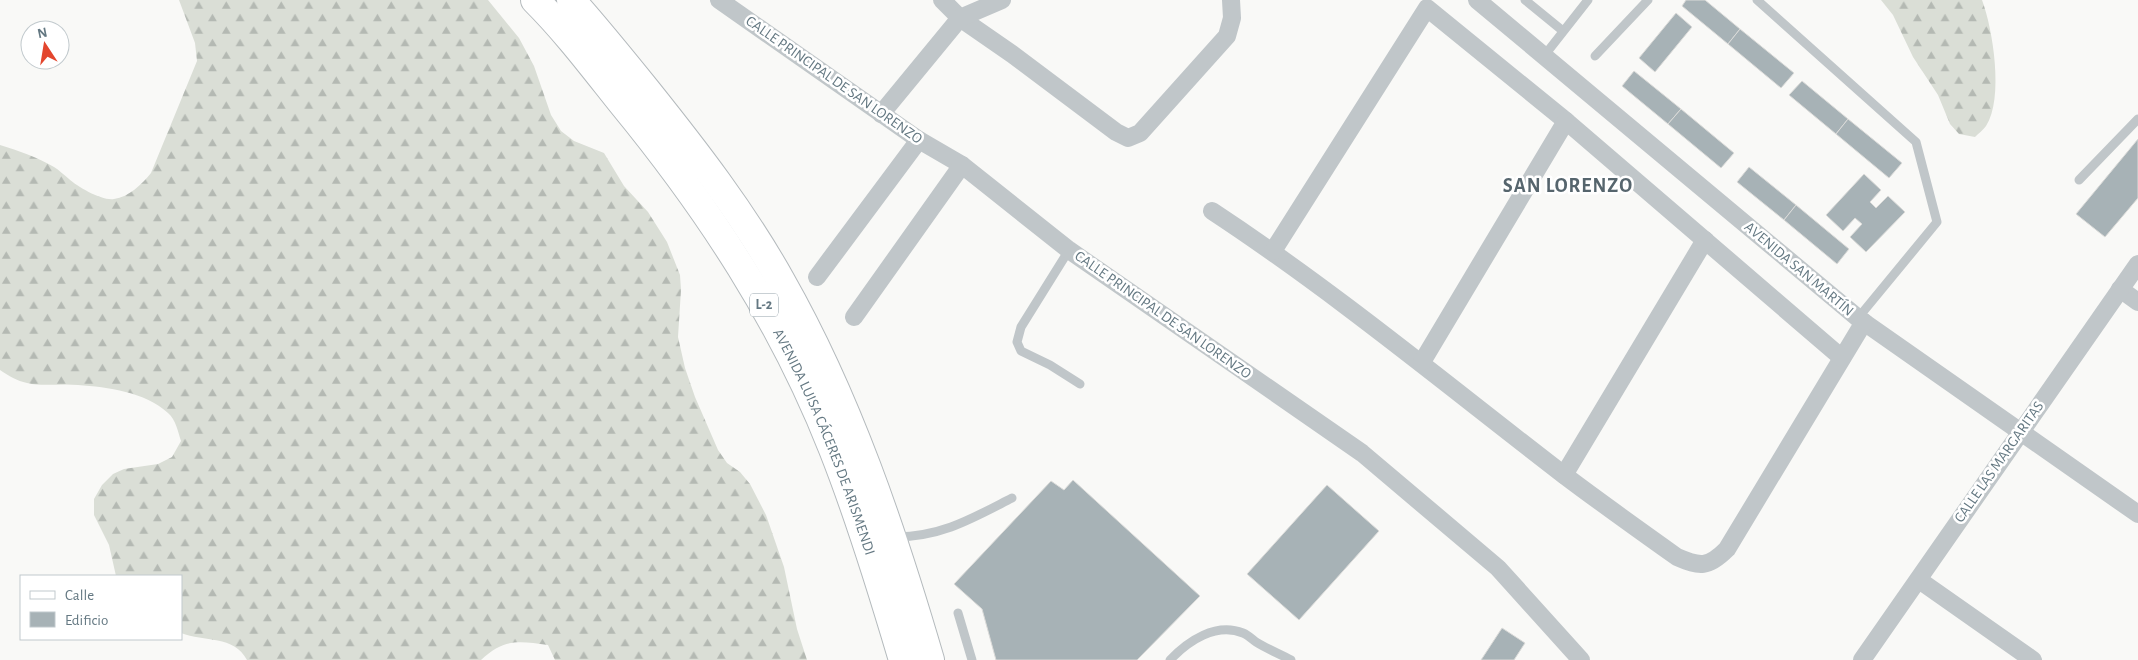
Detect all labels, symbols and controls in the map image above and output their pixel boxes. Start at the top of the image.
street label: CALLE PRINCIPAL DE SAN LORENZO [743,13,925,147]
north arrow [20,20,70,70]
text: N [36,25,49,41]
district label: SAN LORENZO [1503,176,1633,196]
street label: AVENIDA SAN MARTÍN [1742,218,1858,319]
street label: CALLE PRINCIPAL DE SAN LORENZO [1072,248,1254,382]
road number: L-2 [750,294,778,316]
street label: AVENIDA LUISA CÁCERES DE ARISMENDI [771,326,878,557]
street label: CALLE LAS MARGARITAS [1952,399,2046,525]
legend [20,575,182,640]
text: Calle [65,588,94,603]
text: Edificio [65,613,108,628]

